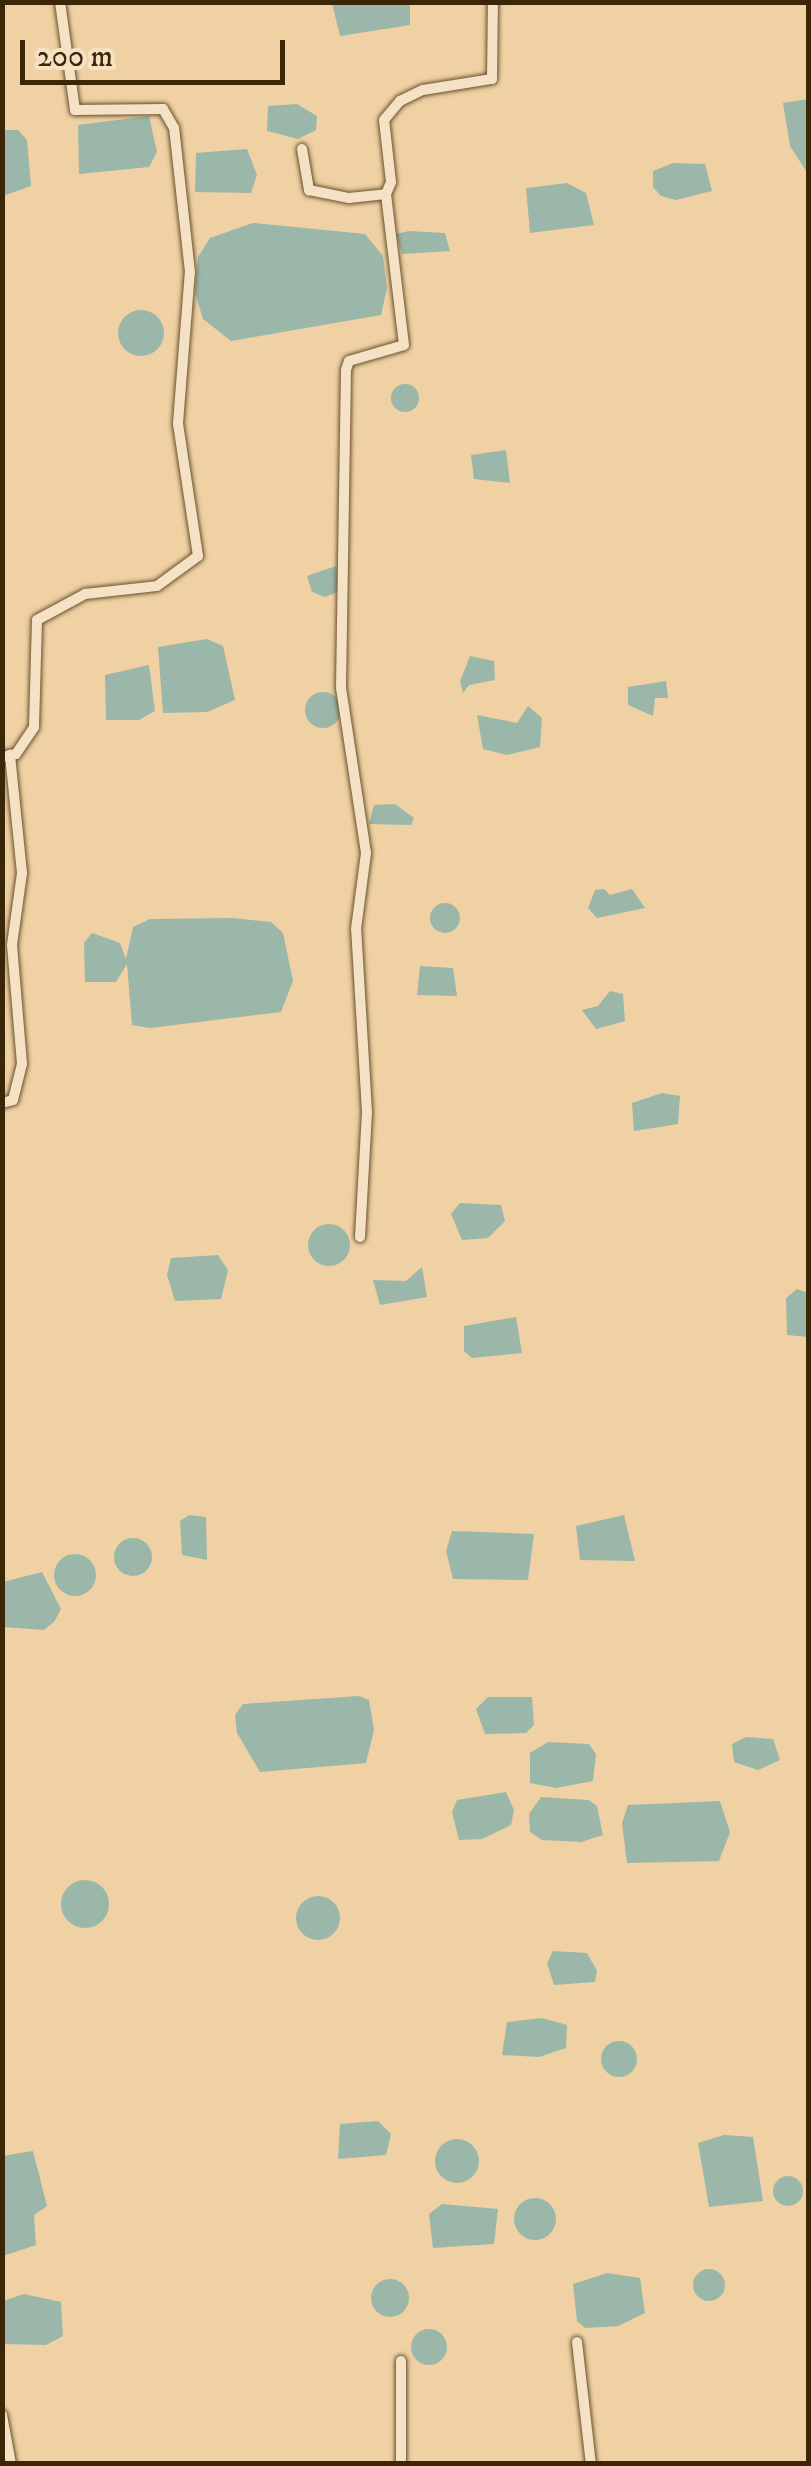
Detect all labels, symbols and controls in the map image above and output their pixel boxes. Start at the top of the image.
scale bar [25,20,290,82]
text: 200 m [37,39,113,76]

